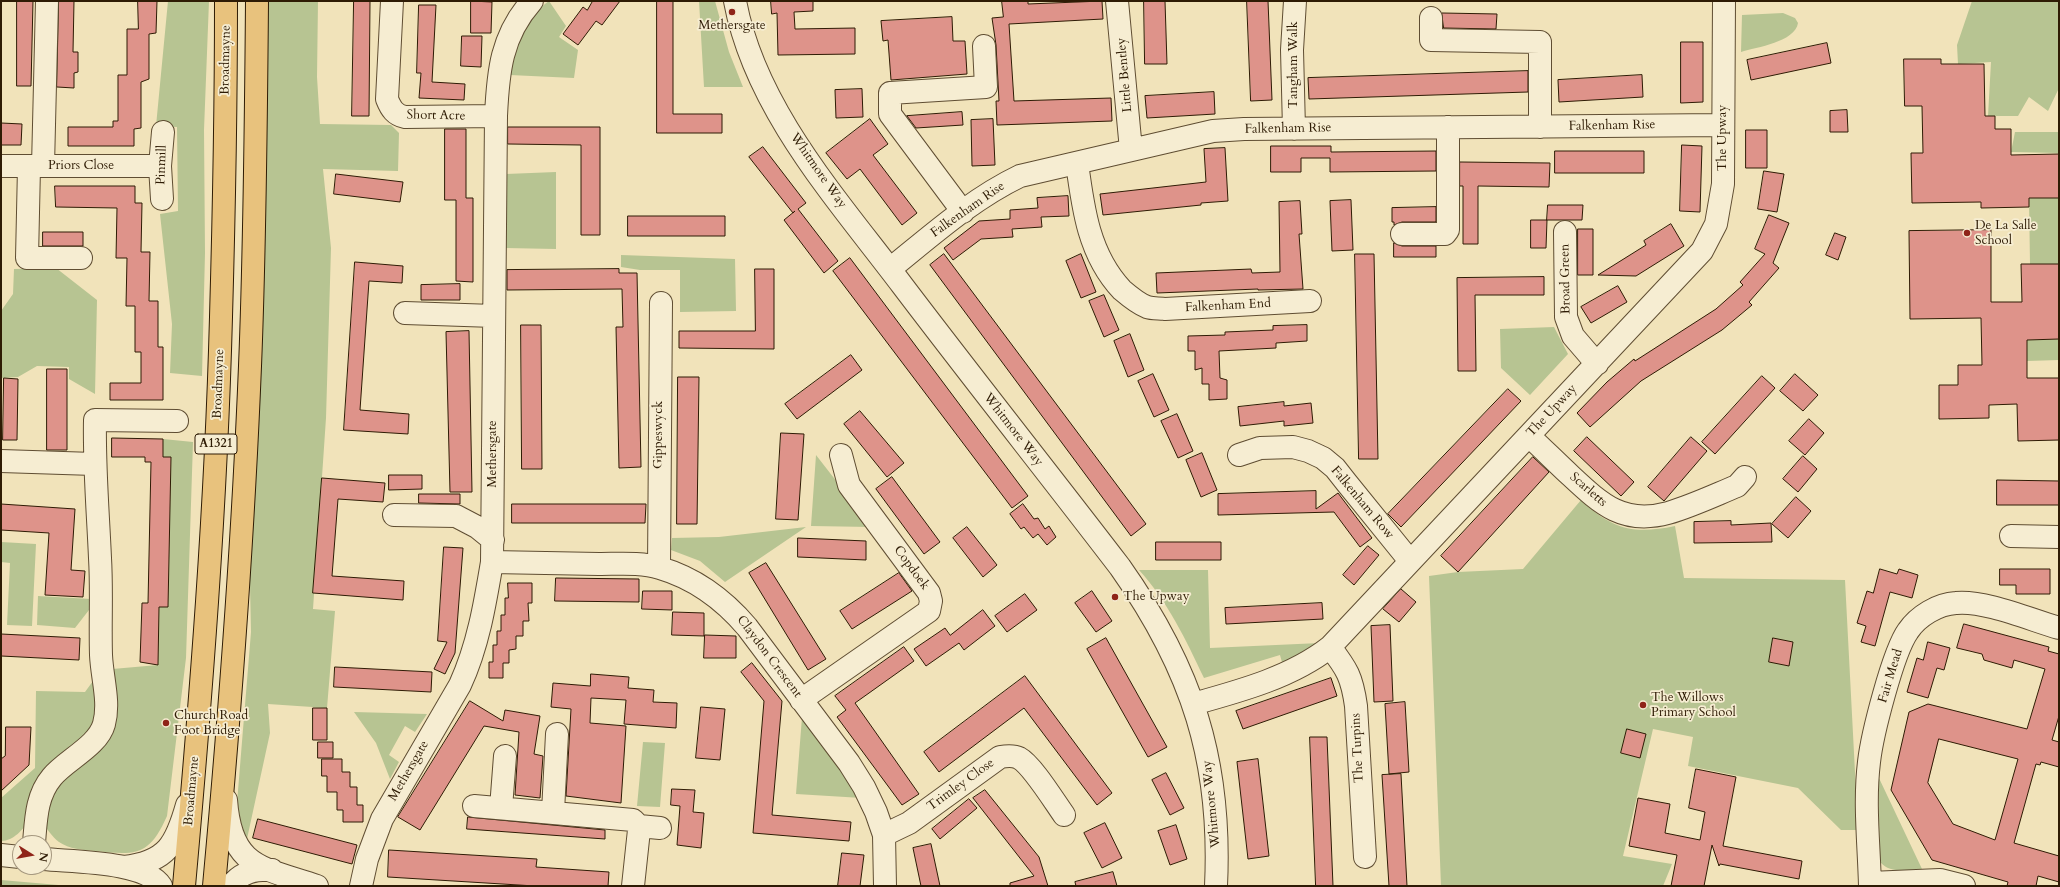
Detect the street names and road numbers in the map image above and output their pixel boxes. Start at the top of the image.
street label: Tangham Walk [1286,21,1302,109]
street label: Broadmayne [218,25,234,95]
street label: Little Bentley [1114,37,1136,113]
street label: The Upway [1715,105,1731,171]
street label: Short Acre [406,108,466,124]
street label: Falkenham Rise [1569,117,1655,135]
street label: Falkenham Rise [1245,120,1331,138]
street label: Whitmore Way [786,130,850,212]
street label: Pinmill [154,145,170,185]
street label: Priors Close [48,158,114,174]
street label: Falkenham Rise [928,179,1008,241]
street label: Broad Green [1558,243,1574,315]
street label: Falkenham End [1185,296,1271,316]
street label: Broadmayne [210,349,228,419]
street label: The Upway [1524,381,1580,441]
street label: Whitmore Way [980,390,1046,470]
street label: Gippeswyck [651,401,667,469]
street label: Methersgate [485,420,501,488]
road number: A1321 [195,434,237,454]
street label: Falkenham Row [1327,463,1397,543]
street label: Scarletts [1566,469,1610,511]
street label: Copdoek [890,543,932,593]
street label: Claydon Crescent [733,613,805,701]
street label: Fair Mead [1875,647,1907,705]
street label: The Turpins [1348,713,1368,783]
street label: Methersgate [385,738,433,804]
street label: Broadmayne [181,755,203,827]
street label: Trimley Close [924,755,998,815]
street label: Whitmore Way [1200,759,1224,849]

